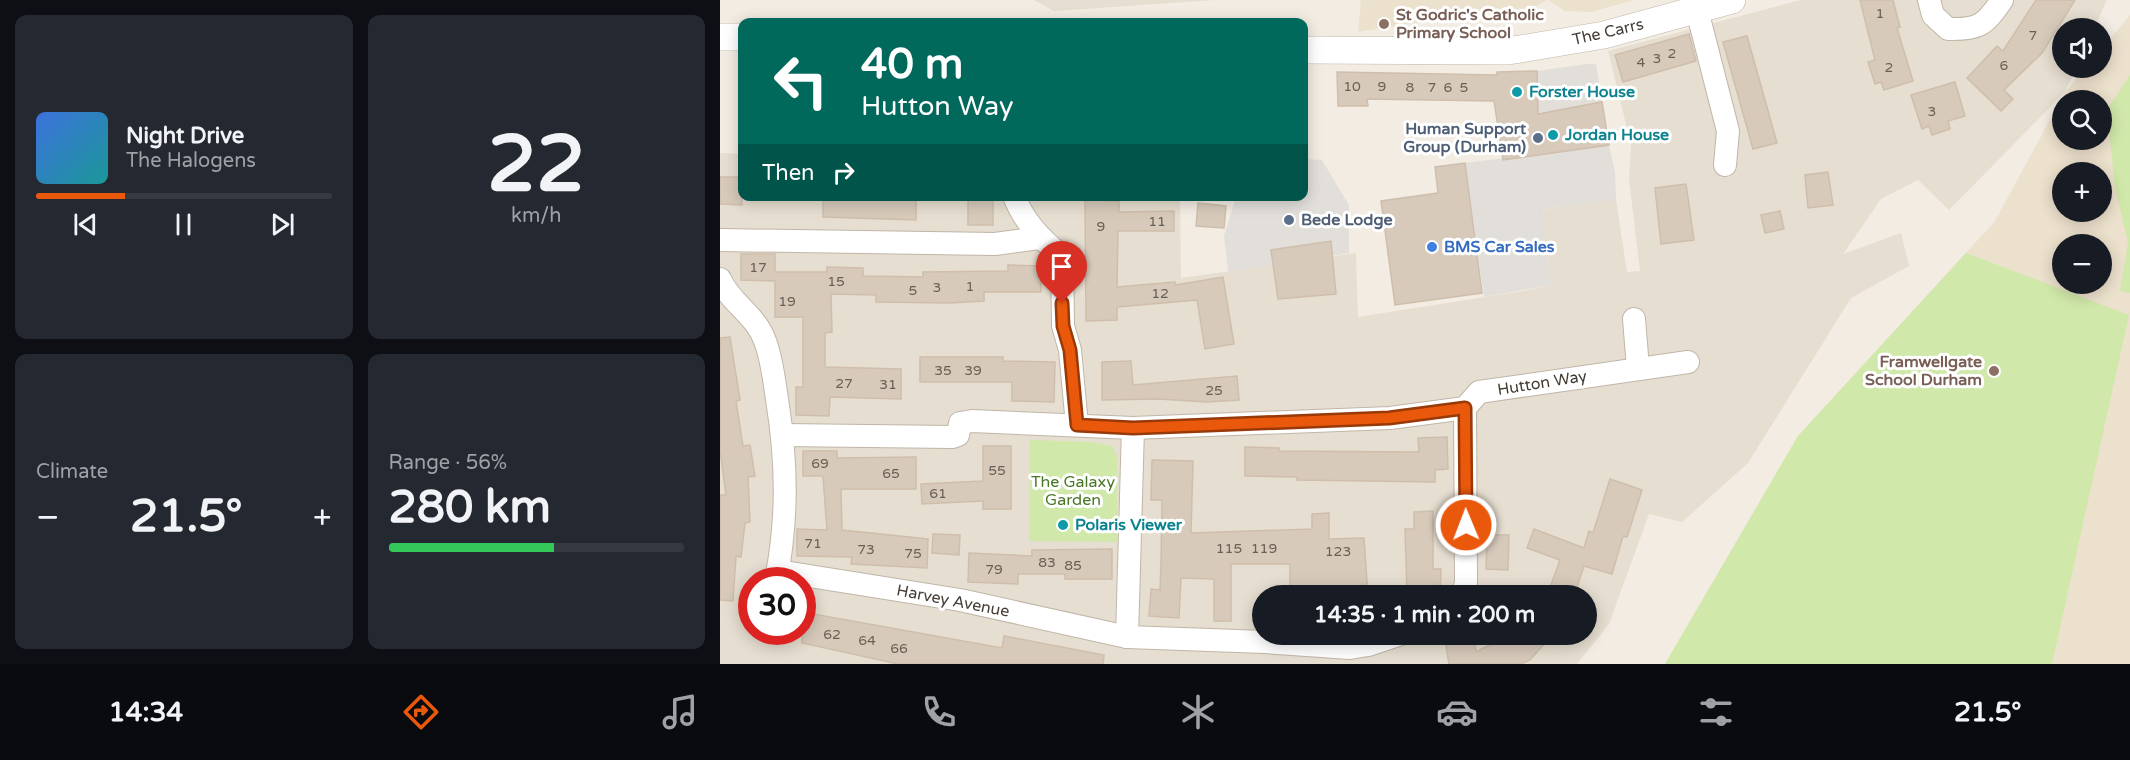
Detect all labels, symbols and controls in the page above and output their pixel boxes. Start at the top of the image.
place label: St Godric's Catholic Primary School [1396,5,1544,43]
house number: 1 [1876,5,1884,22]
street label: The Carrs [1570,14,1646,50]
marker: St Godric's Catholic Primary School [1377,17,1391,31]
map controls [2052,18,2112,294]
button: sound [2052,18,2112,78]
house number: 7 [2029,27,2037,44]
text: 40 m [861,39,963,90]
icon: left [762,42,840,120]
house number: 2 [1668,45,1676,62]
house number: 3 [1653,50,1661,67]
house number: 4 [1637,54,1646,71]
house number: 6 [2000,57,2009,74]
house number: 2 [1885,59,1893,76]
house number: 10 [1343,78,1361,95]
house number: 9 [1378,78,1386,95]
house number: 8 [1406,79,1415,96]
house number: 7 [1428,79,1436,96]
house number: 6 [1444,79,1453,96]
house number: 5 [1460,79,1468,96]
place label: Forster House [1529,82,1635,102]
marker: Forster House [1510,85,1524,99]
text: Hutton Way [861,90,1013,123]
button: search [2052,90,2112,150]
house number: 3 [1928,103,1936,120]
text: 22 [487,118,585,212]
place label: Human Support Group (Durham) [1403,119,1527,157]
text: Night Drive [126,123,244,149]
place label: Jordan House [1564,125,1669,145]
marker: Jordan House [1546,128,1560,142]
marker: Human Support Group (Durham) [1531,131,1545,145]
text: The Halogens [126,149,256,173]
icon: right [827,156,860,189]
text: Then [762,160,815,186]
button: + [2052,162,2112,222]
text: km/h [511,204,561,228]
icon: previous [69,208,102,241]
icon: pause [167,208,200,241]
icon: next [266,208,299,241]
place label: Bede Lodge [1301,210,1393,230]
house number: 11 [1148,213,1166,230]
marker: Bede Lodge [1282,213,1296,227]
house number: 9 [1097,218,1105,235]
button: − [2052,234,2112,294]
place label: BMS Car Sales [1444,237,1555,257]
marker: BMS Car Sales [1425,240,1439,254]
pin [1036,241,1087,303]
icon: arrive [1045,250,1078,283]
house number: 17 [749,259,767,276]
house number: 15 [827,273,845,290]
house number: 1 [966,278,974,295]
house number: 3 [933,279,941,296]
house number: 5 [909,282,917,299]
house number: 12 [1151,285,1169,302]
house number: 19 [778,293,796,310]
place label: Framwellgate School Durham [1865,352,1982,390]
house number: 35 [934,362,952,379]
house number: 39 [964,362,982,379]
marker: Framwellgate School Durham [1987,364,2001,378]
street label: Hutton Way [1496,366,1589,400]
house number: 27 [835,375,853,392]
house number: 31 [879,376,897,393]
house number: 25 [1205,382,1223,399]
text: Range · 56% [389,451,507,475]
house number: 69 [811,455,829,472]
text: Climate [36,460,108,484]
house number: 55 [988,462,1006,479]
house number: 65 [882,465,900,482]
park label: The Galaxy Garden [1031,472,1115,510]
text: 280 km [389,481,551,535]
house number: 61 [929,485,947,502]
text: 21.5° [130,490,243,544]
position arrow [1434,493,1498,557]
text: − [36,498,60,537]
text: + [313,498,331,537]
place label: Polaris Viewer [1075,515,1183,535]
marker: Polaris Viewer [1056,518,1070,532]
house number: 71 [804,535,822,552]
house number: 115 [1216,540,1242,557]
house number: 119 [1251,540,1277,557]
house number: 73 [857,541,875,558]
house number: 123 [1325,543,1351,560]
house number: 75 [904,545,922,562]
house number: 83 [1038,554,1056,571]
house number: 85 [1064,557,1082,574]
house number: 79 [985,561,1003,578]
speed limit sign: 30 [738,567,816,645]
street label: Harvey Avenue [895,580,1011,622]
text: 14:35 · 1 min · 200 m [1314,602,1535,628]
house number: 62 [823,626,841,643]
house number: 64 [858,632,876,649]
house number: 66 [890,640,908,657]
icon: directions [400,691,442,733]
icon: music [659,691,701,733]
icon: phone [918,691,960,733]
icon: climate [1177,691,1219,733]
icon: car [1436,691,1478,733]
icon: filters [1695,691,1737,733]
text: 14:34 [108,696,183,729]
text: 21.5° [1954,696,2021,729]

